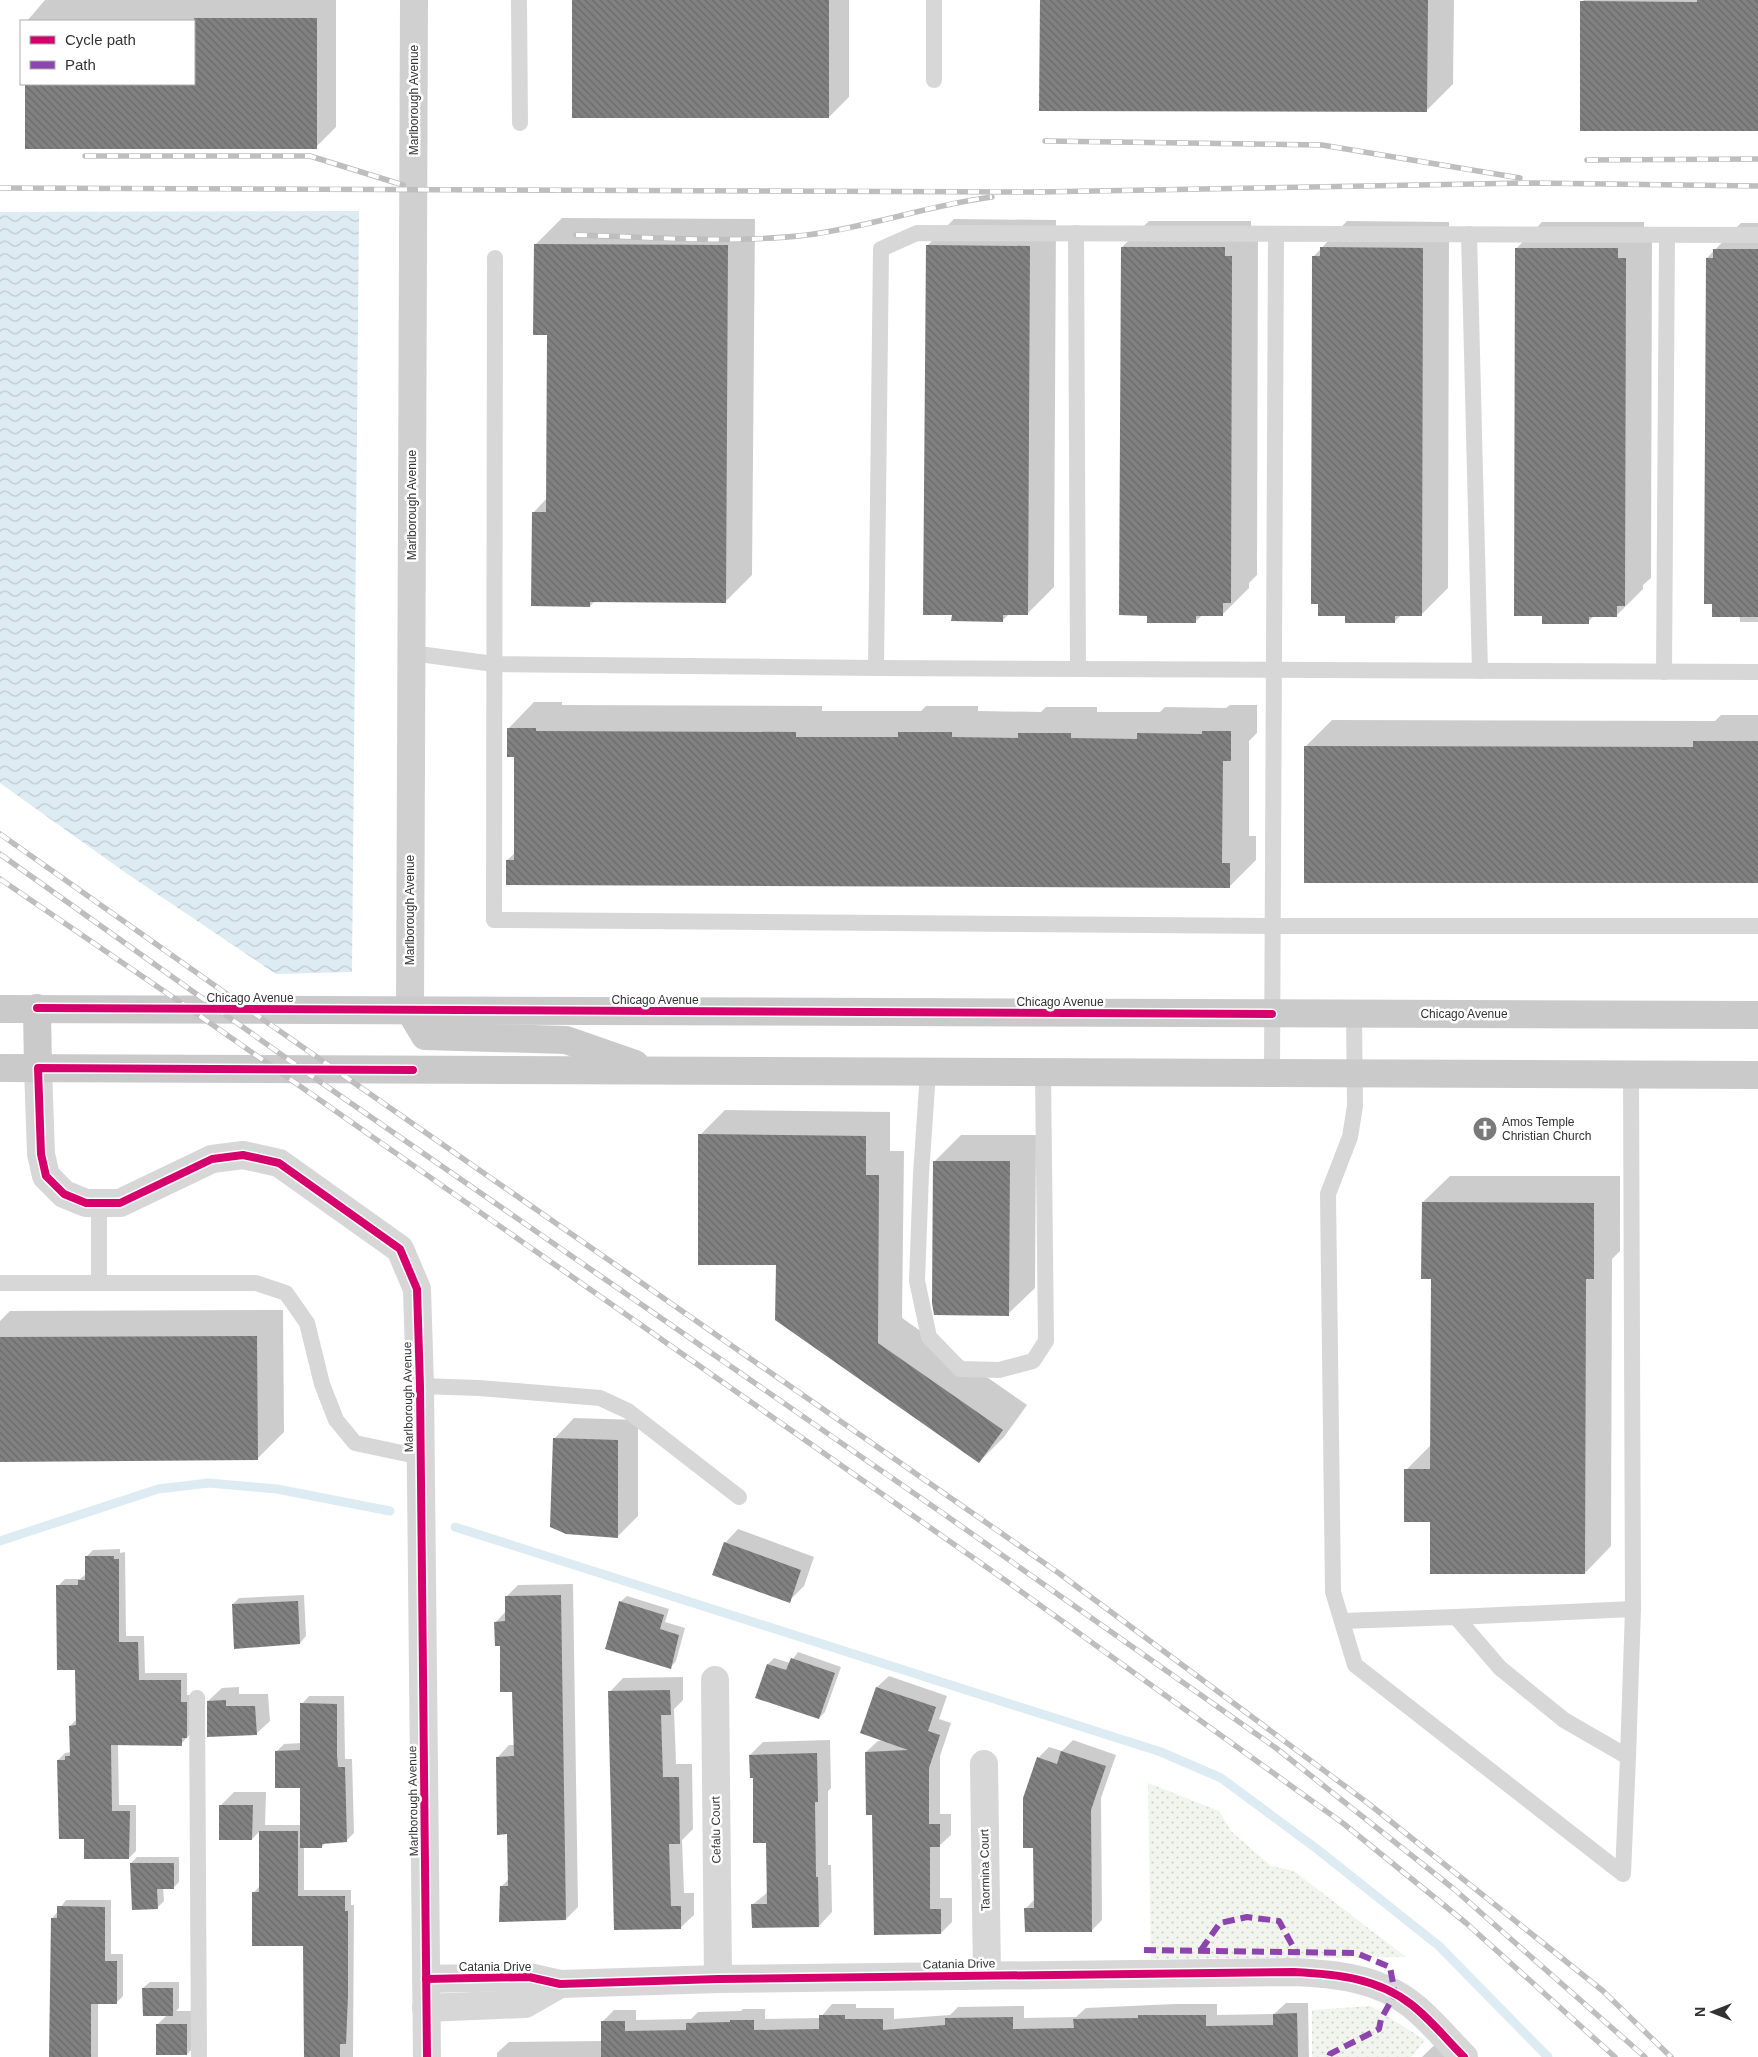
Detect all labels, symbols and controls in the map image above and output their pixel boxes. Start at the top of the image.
legend [20,20,195,85]
text: Cycle path [65,31,136,48]
street label: Marlborough Avenue [407,44,421,155]
text: Path [65,56,96,73]
street label: Marlborough Avenue [405,449,419,560]
street label: Marlborough Avenue [403,854,417,965]
street label: Chicago Avenue [206,991,294,1005]
street label: Chicago Avenue [611,993,699,1007]
street label: Chicago Avenue [1016,995,1104,1009]
street label: Chicago Avenue [1420,1007,1508,1021]
place label: Amos Temple Christian Church [1502,1115,1591,1143]
church icon: Amos Temple Christian Church [1472,1116,1498,1142]
street label: Marlborough Avenue [400,1341,416,1452]
street label: Marlborough Avenue [405,1745,421,1856]
street label: Cefalu Court [708,1796,724,1864]
street label: Taormina Court [977,1828,993,1911]
street label: Catania Drive [923,1956,996,1972]
street label: Catania Drive [459,1960,532,1974]
north arrow [1688,1987,1738,2037]
text: N [1692,2007,1708,2017]

